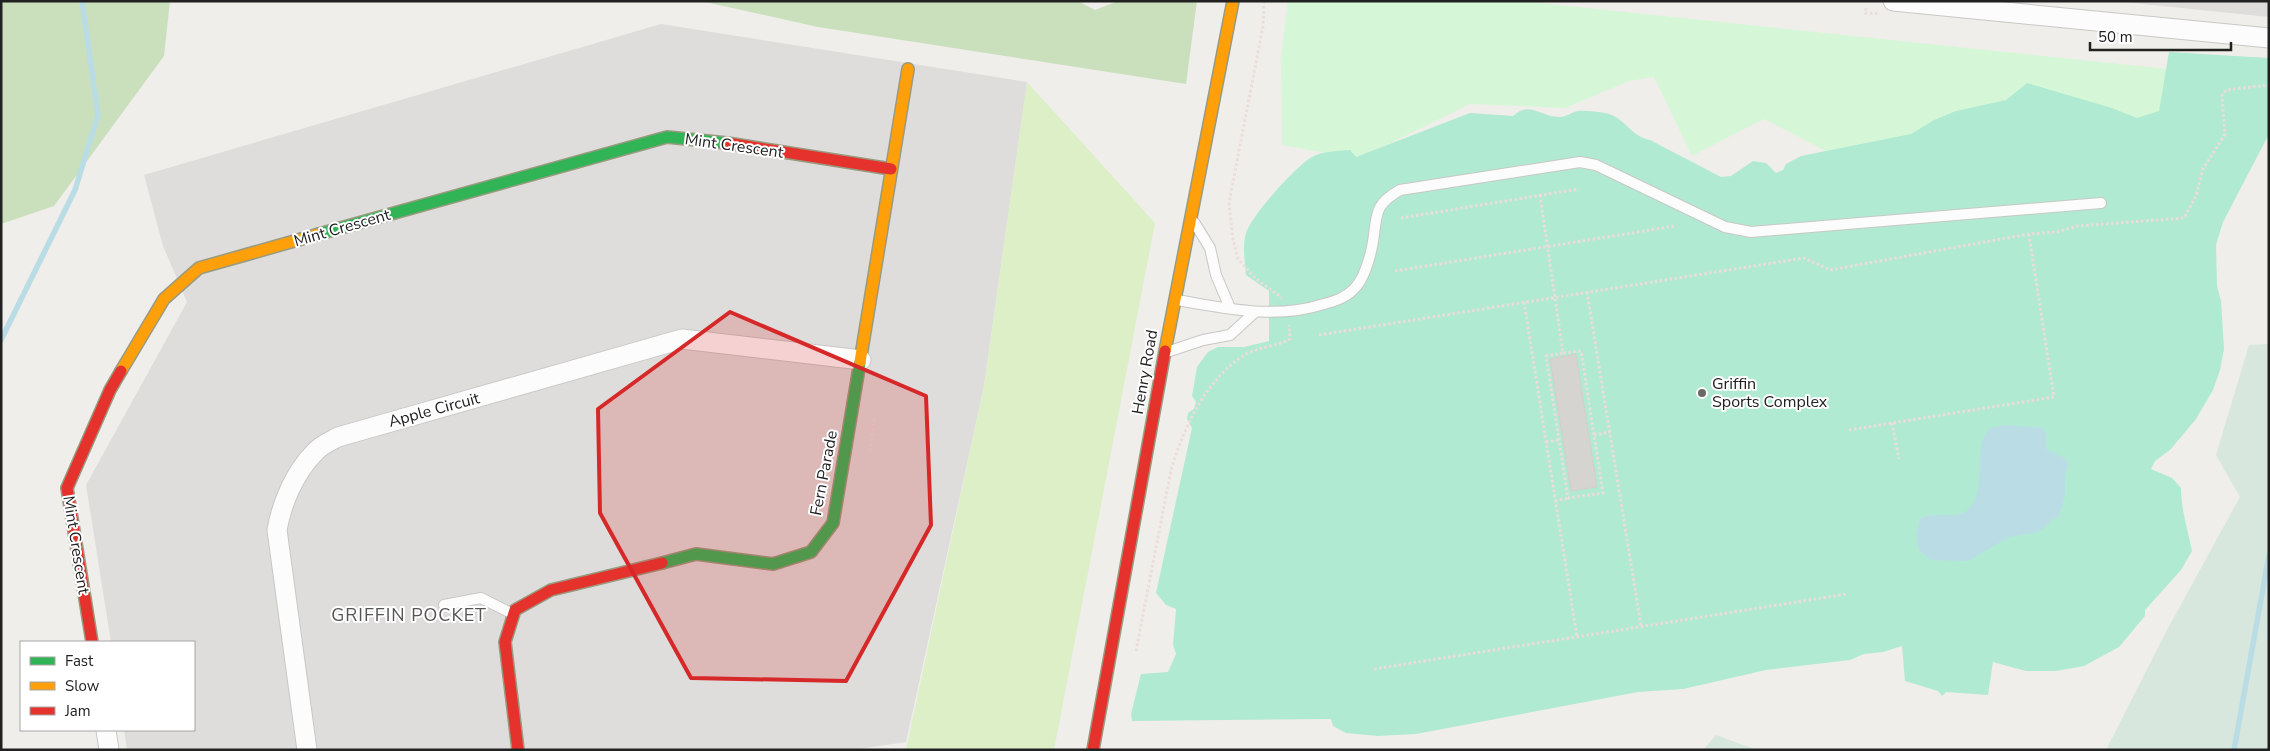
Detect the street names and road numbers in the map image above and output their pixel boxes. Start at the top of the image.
street label: Mint Crescent [683,128,785,164]
street label: Mint Crescent [291,204,393,252]
street label: Henry Road [1127,328,1163,416]
street label: Apple Circuit [386,387,482,433]
street label: Fern Parade [805,429,843,517]
street label: Mint Crescent [57,494,95,596]

